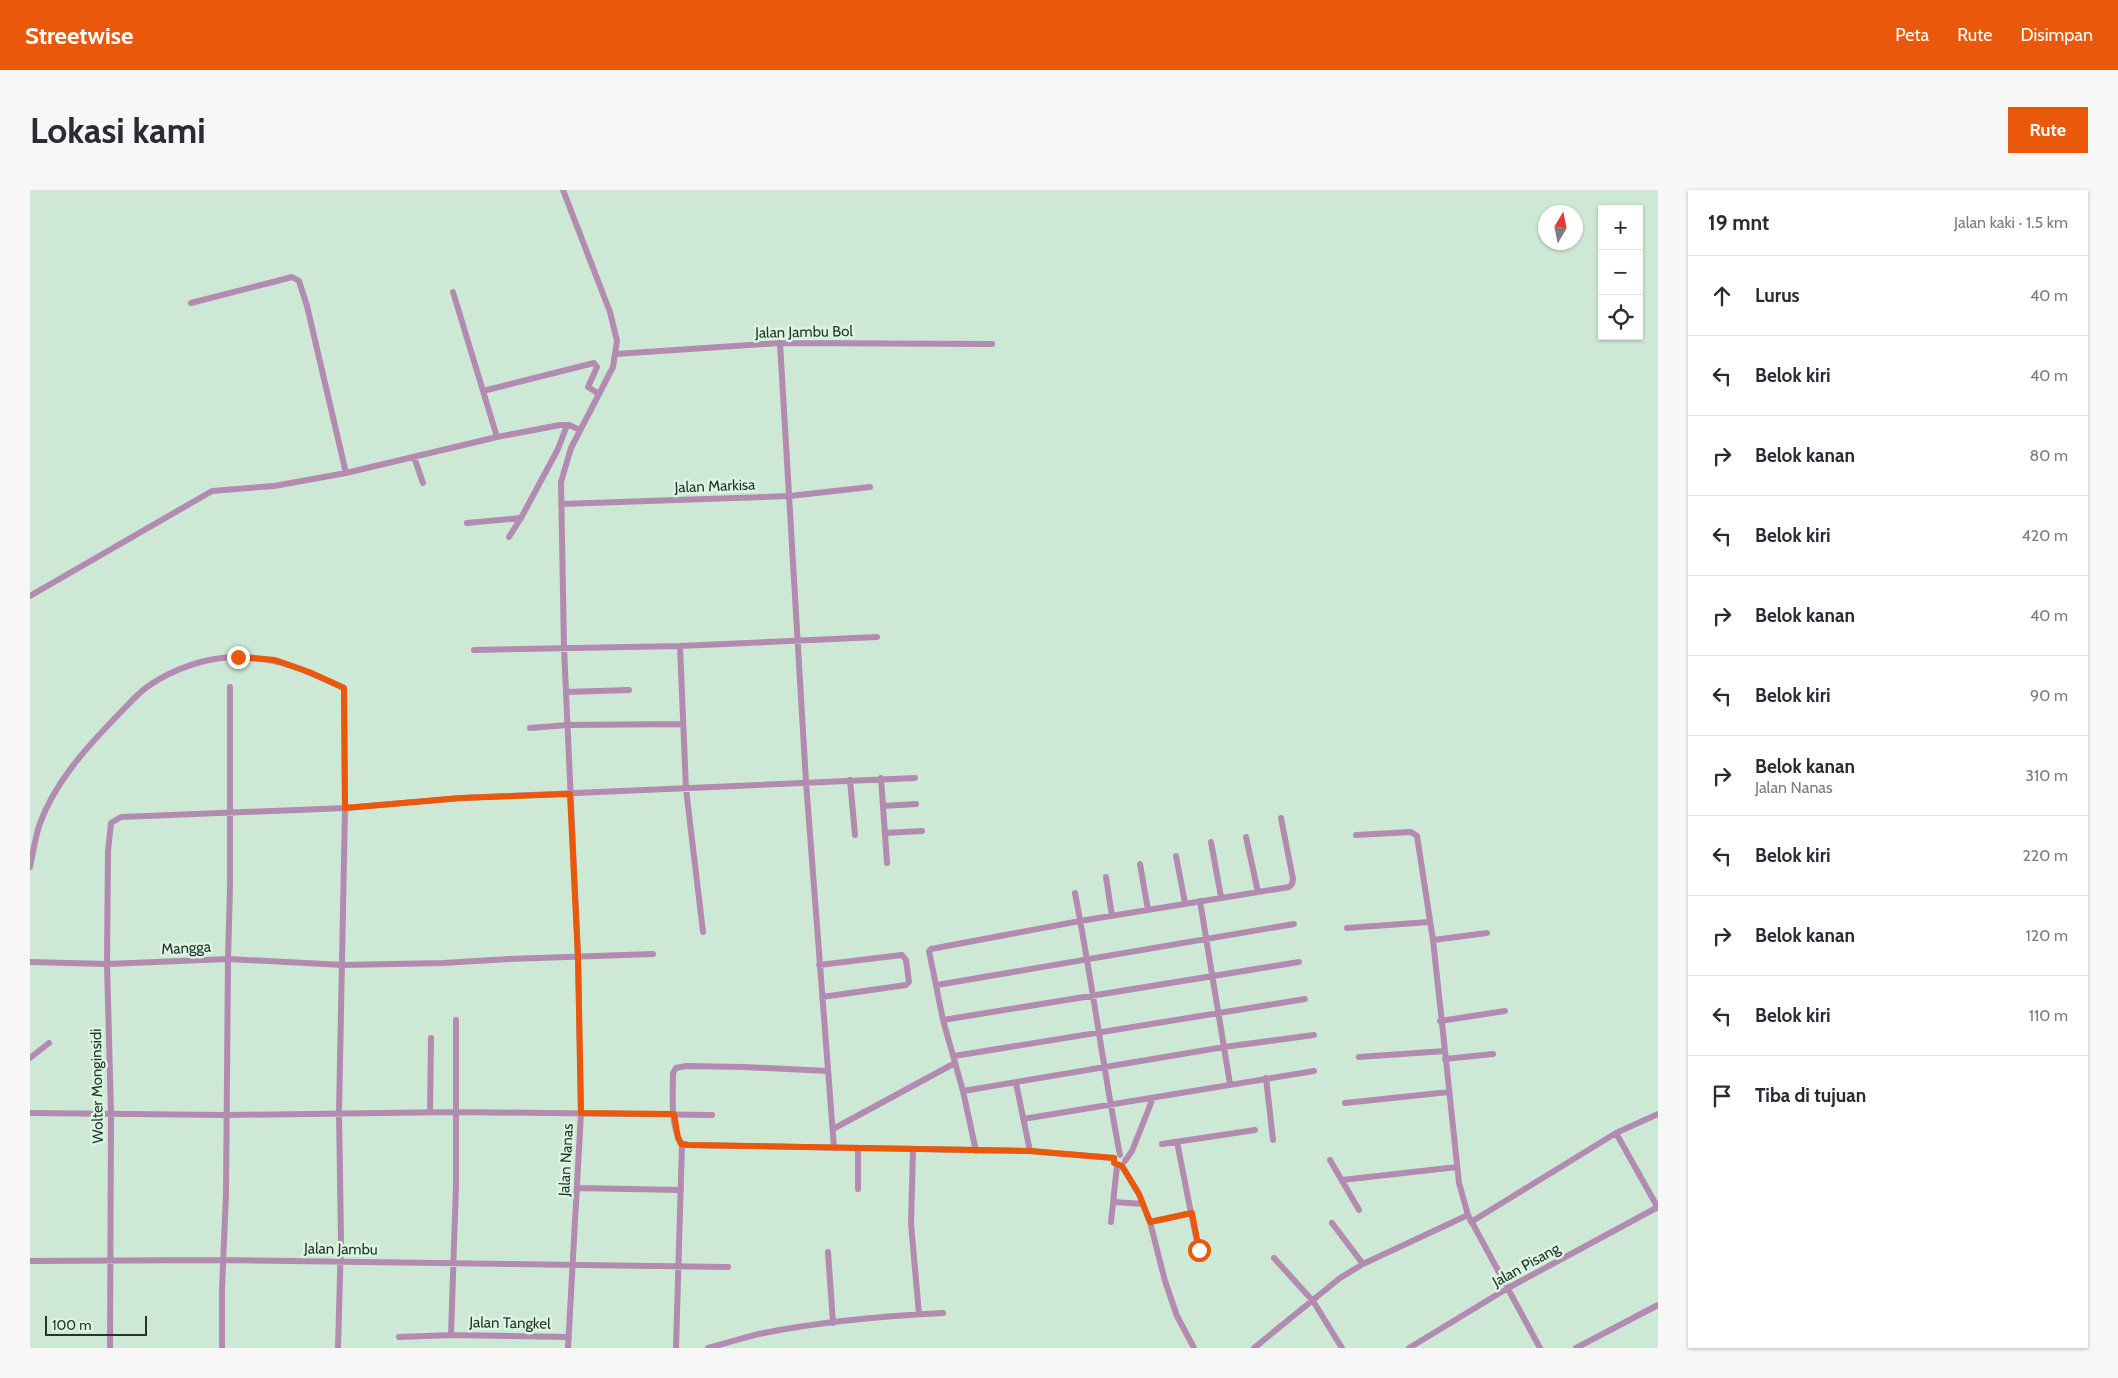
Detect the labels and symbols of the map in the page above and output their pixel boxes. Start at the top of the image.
north arrow [1538,205,1583,250]
street label: Jalan Jambu Bol [754,322,853,342]
street label: Jalan Markisa [673,476,756,496]
route end [227,646,250,669]
street label: Mangga [161,938,212,958]
street label: Wolter Monginsidi [87,1028,107,1144]
street label: Jalan Nanas [555,1123,577,1198]
street label: Jalan Jambu [303,1239,378,1259]
route start [1188,1239,1211,1262]
street label: Jalan Pisang [1488,1239,1563,1291]
scale bar [45,1313,148,1336]
street label: Jalan Tangkel [468,1313,551,1333]

